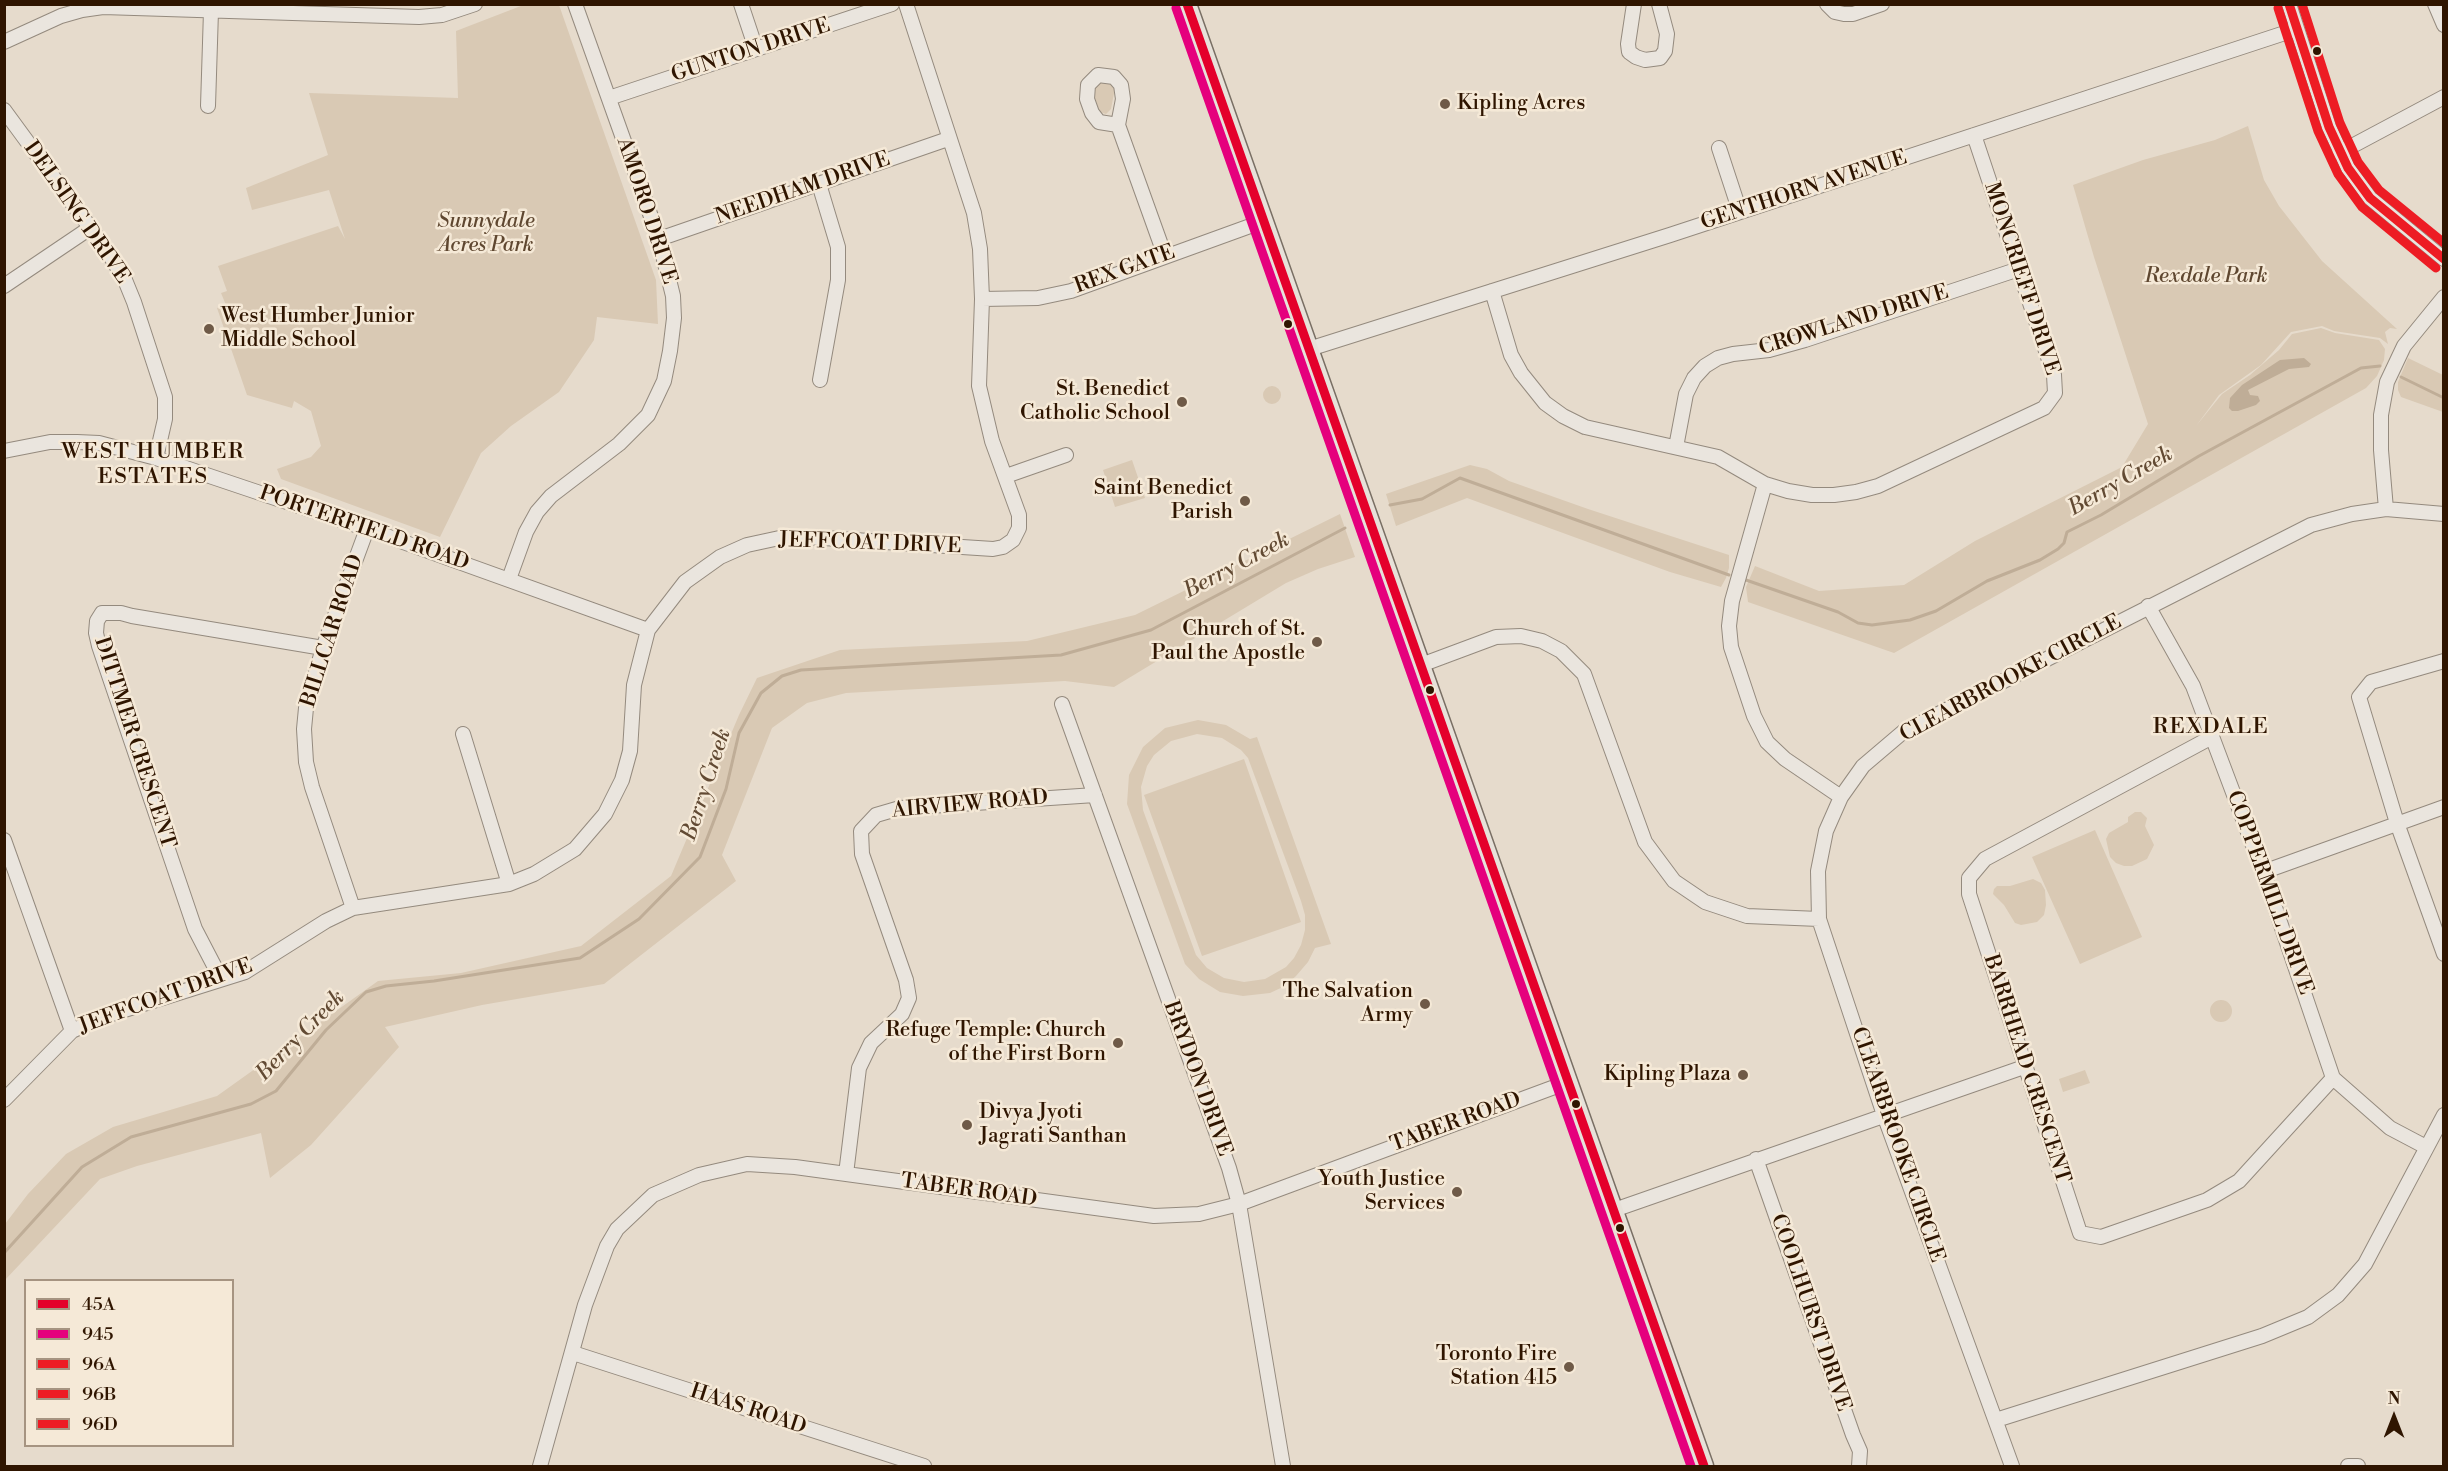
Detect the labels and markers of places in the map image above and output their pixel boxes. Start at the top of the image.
unlabelled marker [2311,45,2323,57]
place label: Kipling Acres [1457,91,1585,117]
marker: Kipling Acres [1438,97,1452,111]
place label: West Humber Junior Middle School [221,304,415,354]
unlabelled marker [1282,318,1294,330]
marker: West Humber Junior Middle School [202,322,216,336]
place label: St. Benedict Catholic School [1020,377,1170,427]
marker: St. Benedict Catholic School [1175,395,1189,409]
place label: Saint Benedict Parish [1094,476,1233,526]
marker: Saint Benedict Parish [1238,494,1252,508]
place label: Church of St. Paul the Apostle [1151,617,1305,667]
marker: Church of St. Paul the Apostle [1310,635,1324,649]
unlabelled marker [1424,684,1436,696]
place label: The Salvation Army [1282,979,1413,1029]
marker: The Salvation Army [1418,997,1432,1011]
place label: Refuge Temple: Church of the First Born [885,1018,1106,1068]
marker: Refuge Temple: Church of the First Born [1111,1036,1125,1050]
place label: Kipling Plaza [1604,1062,1731,1088]
marker: Kipling Plaza [1736,1068,1750,1082]
unlabelled marker [1570,1098,1582,1110]
place label: Divya Jyoti Jagrati Santhan [979,1100,1127,1150]
marker: Divya Jyoti Jagrati Santhan [960,1118,974,1132]
place label: Youth Justice Services [1319,1167,1445,1217]
marker: Youth Justice Services [1450,1185,1464,1199]
unlabelled marker [1614,1222,1626,1234]
place label: Toronto Fire Station 415 [1436,1342,1557,1392]
marker: Toronto Fire Station 415 [1562,1360,1576,1374]

